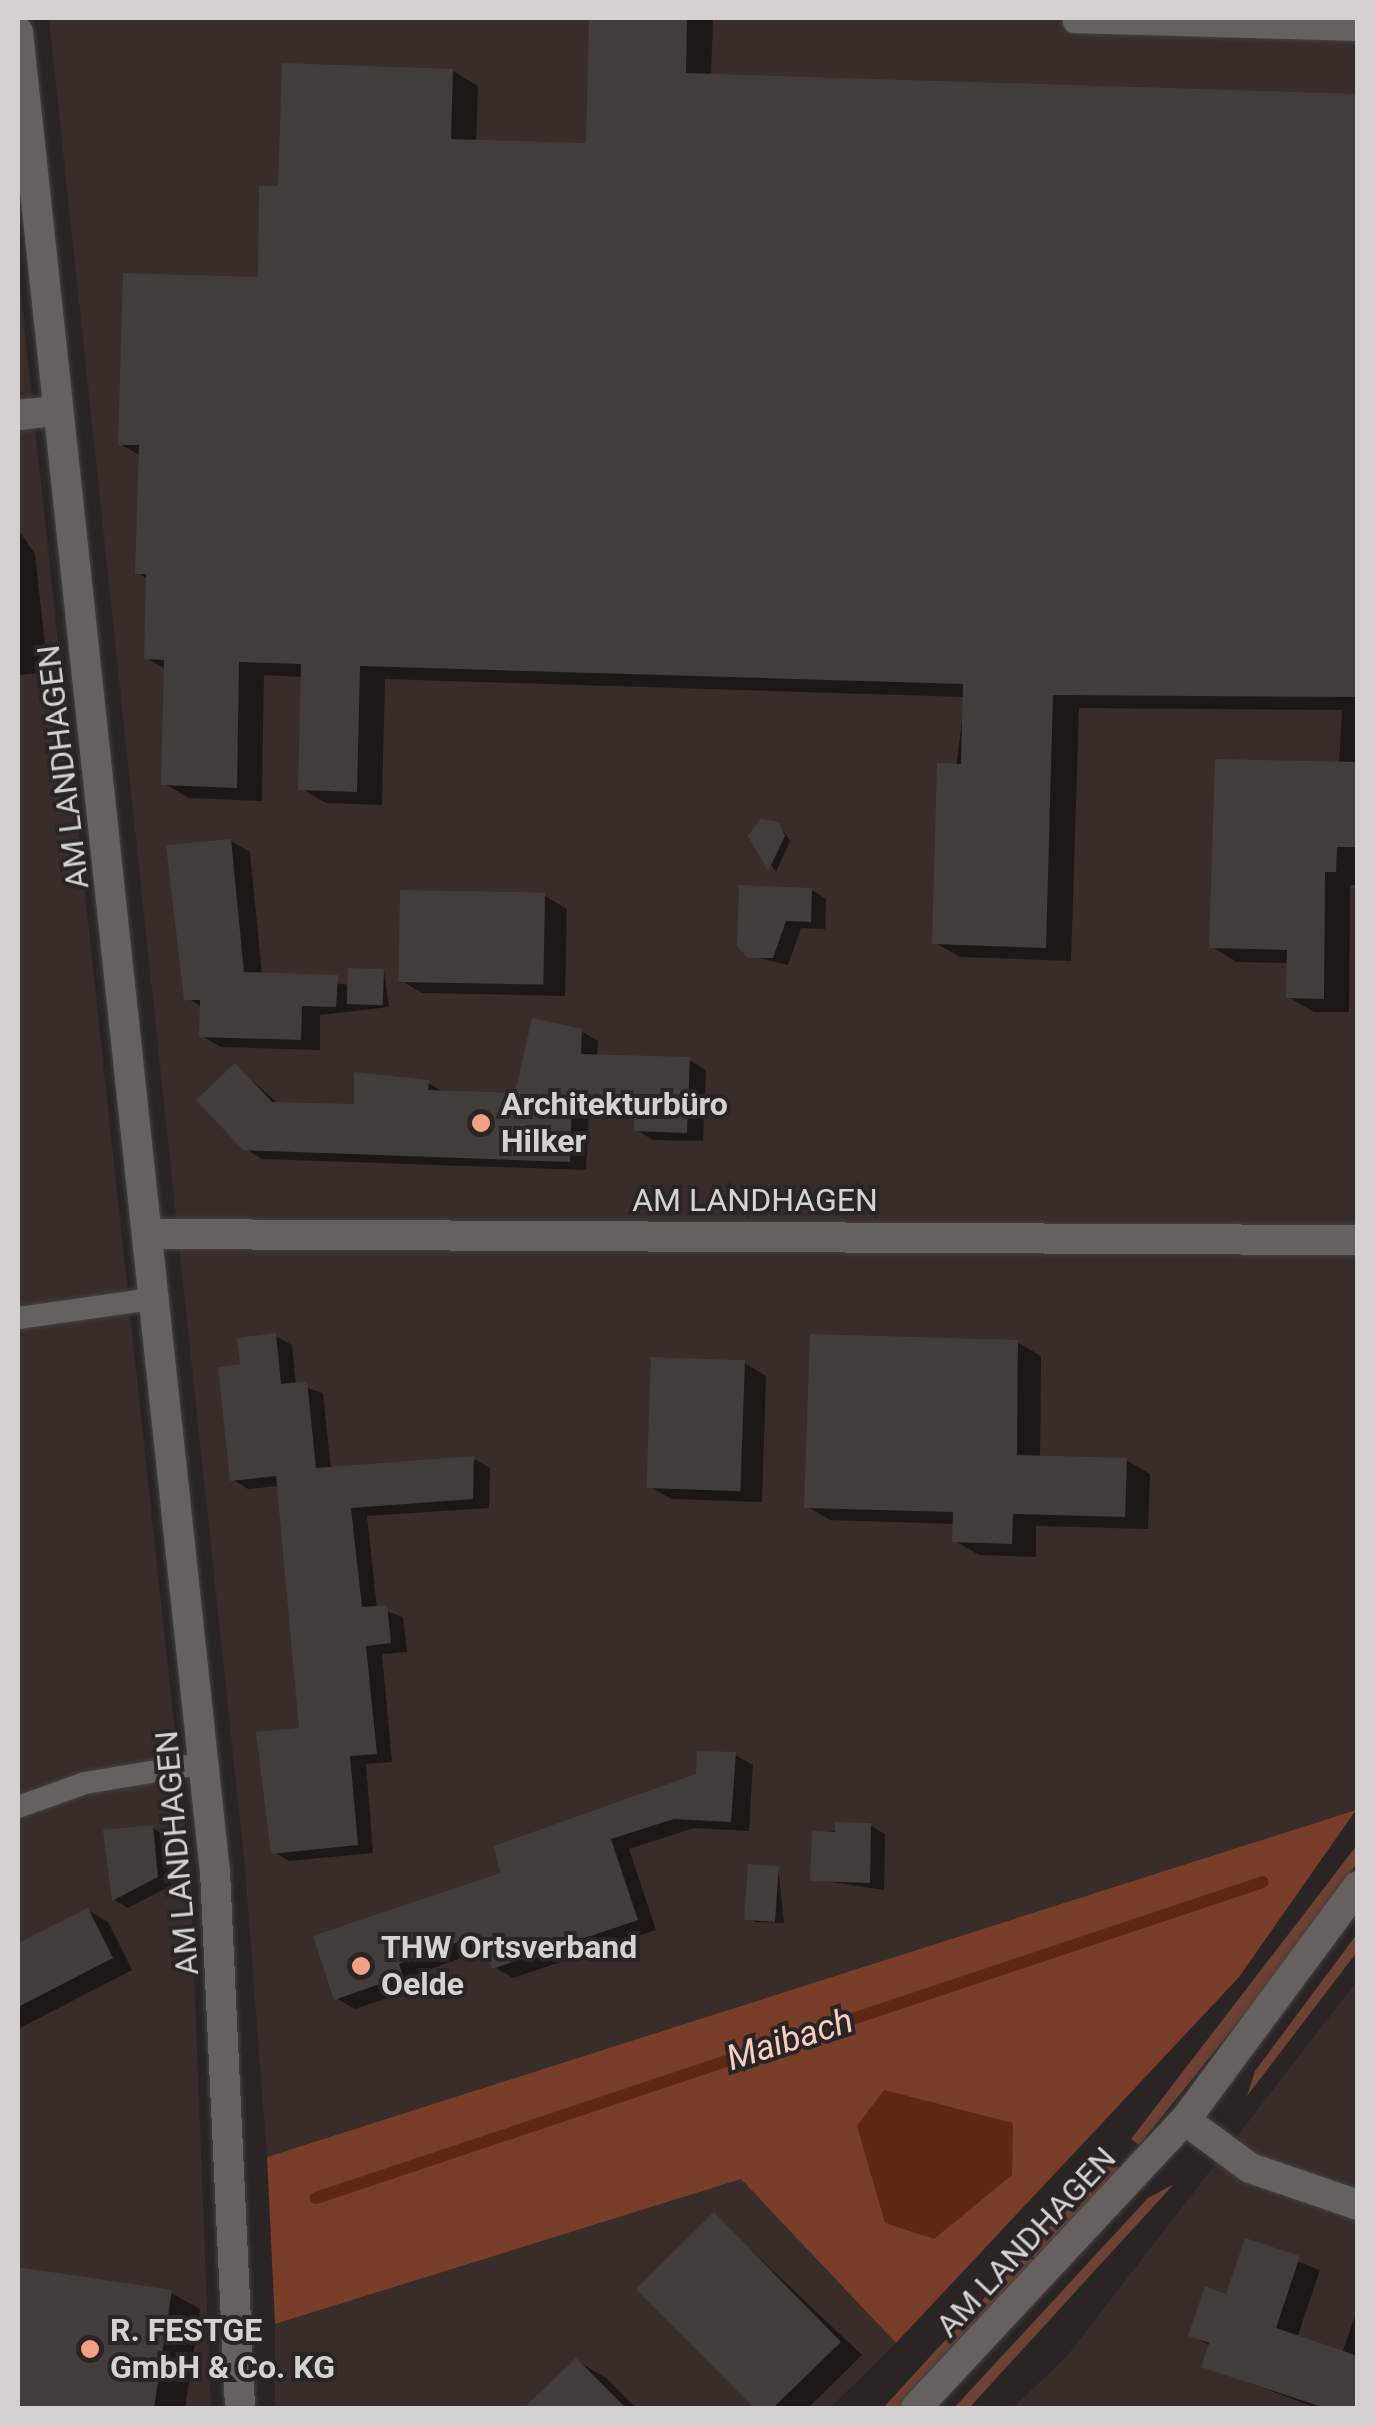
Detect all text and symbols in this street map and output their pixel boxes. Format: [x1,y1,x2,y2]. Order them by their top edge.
street label: AM LANDHAGEN [29,643,97,891]
place label: Architekturbüro Hilker [501,1086,728,1161]
marker: Architekturbüro Hilker [470,1112,492,1134]
street label: AM LANDHAGEN [632,1181,878,1219]
street label: AM LANDHAGEN [147,1729,207,1977]
place label: THW Ortsverband Oelde [381,1929,637,2004]
marker: THW Ortsverband Oelde [350,1955,372,1977]
water label: Maibach [722,2000,858,2080]
street label: AM LANDHAGEN [928,2139,1124,2345]
place label: R. FESTGE GmbH & Co. KG [110,2312,335,2387]
marker: R. FESTGE GmbH & Co. KG [79,2338,101,2360]

